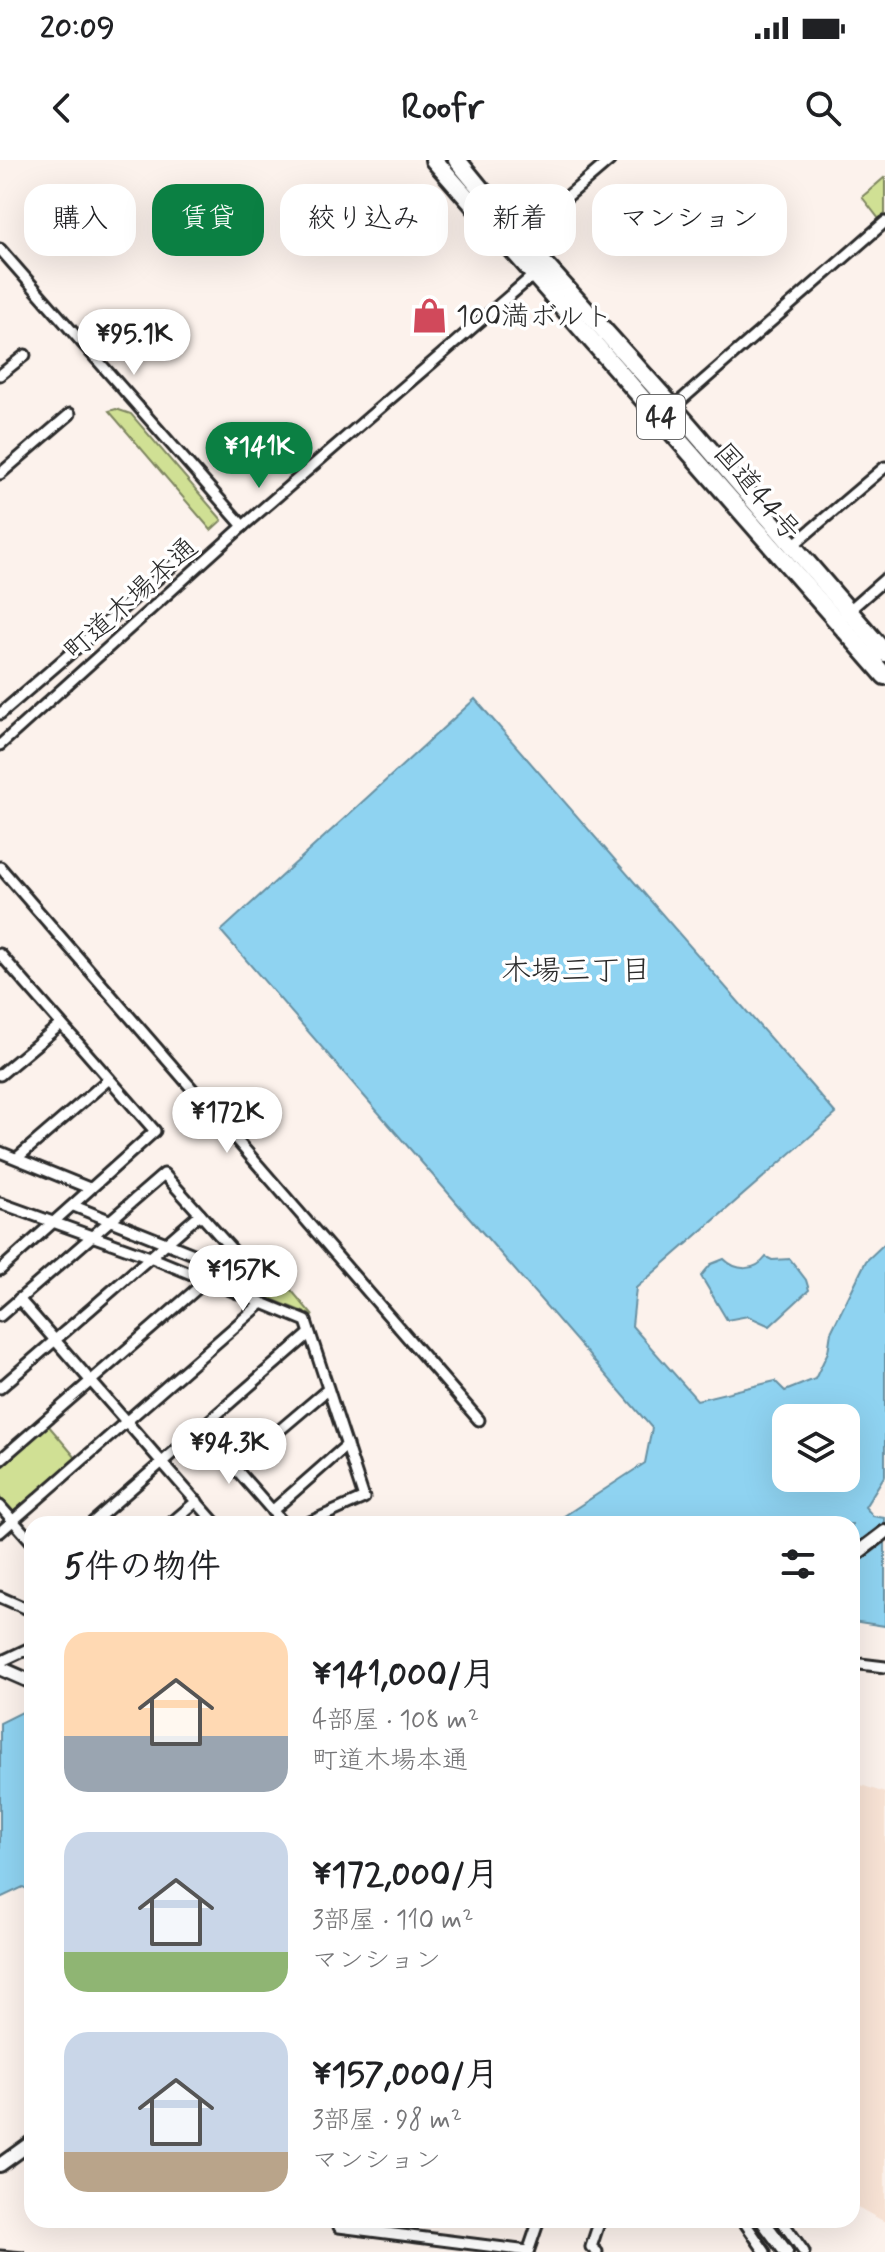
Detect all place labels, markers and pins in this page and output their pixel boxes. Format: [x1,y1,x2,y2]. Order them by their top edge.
shop icon: 100満ボルト [411,296,449,334]
place label: 100満ボルト [456,299,613,336]
pin: ¥95.1K [69,309,199,377]
pin: ¥141K [203,422,315,490]
pin: ¥172K [171,1087,283,1155]
pin: ¥157K [187,1245,299,1313]
pin: ¥94.3K [164,1418,294,1486]

